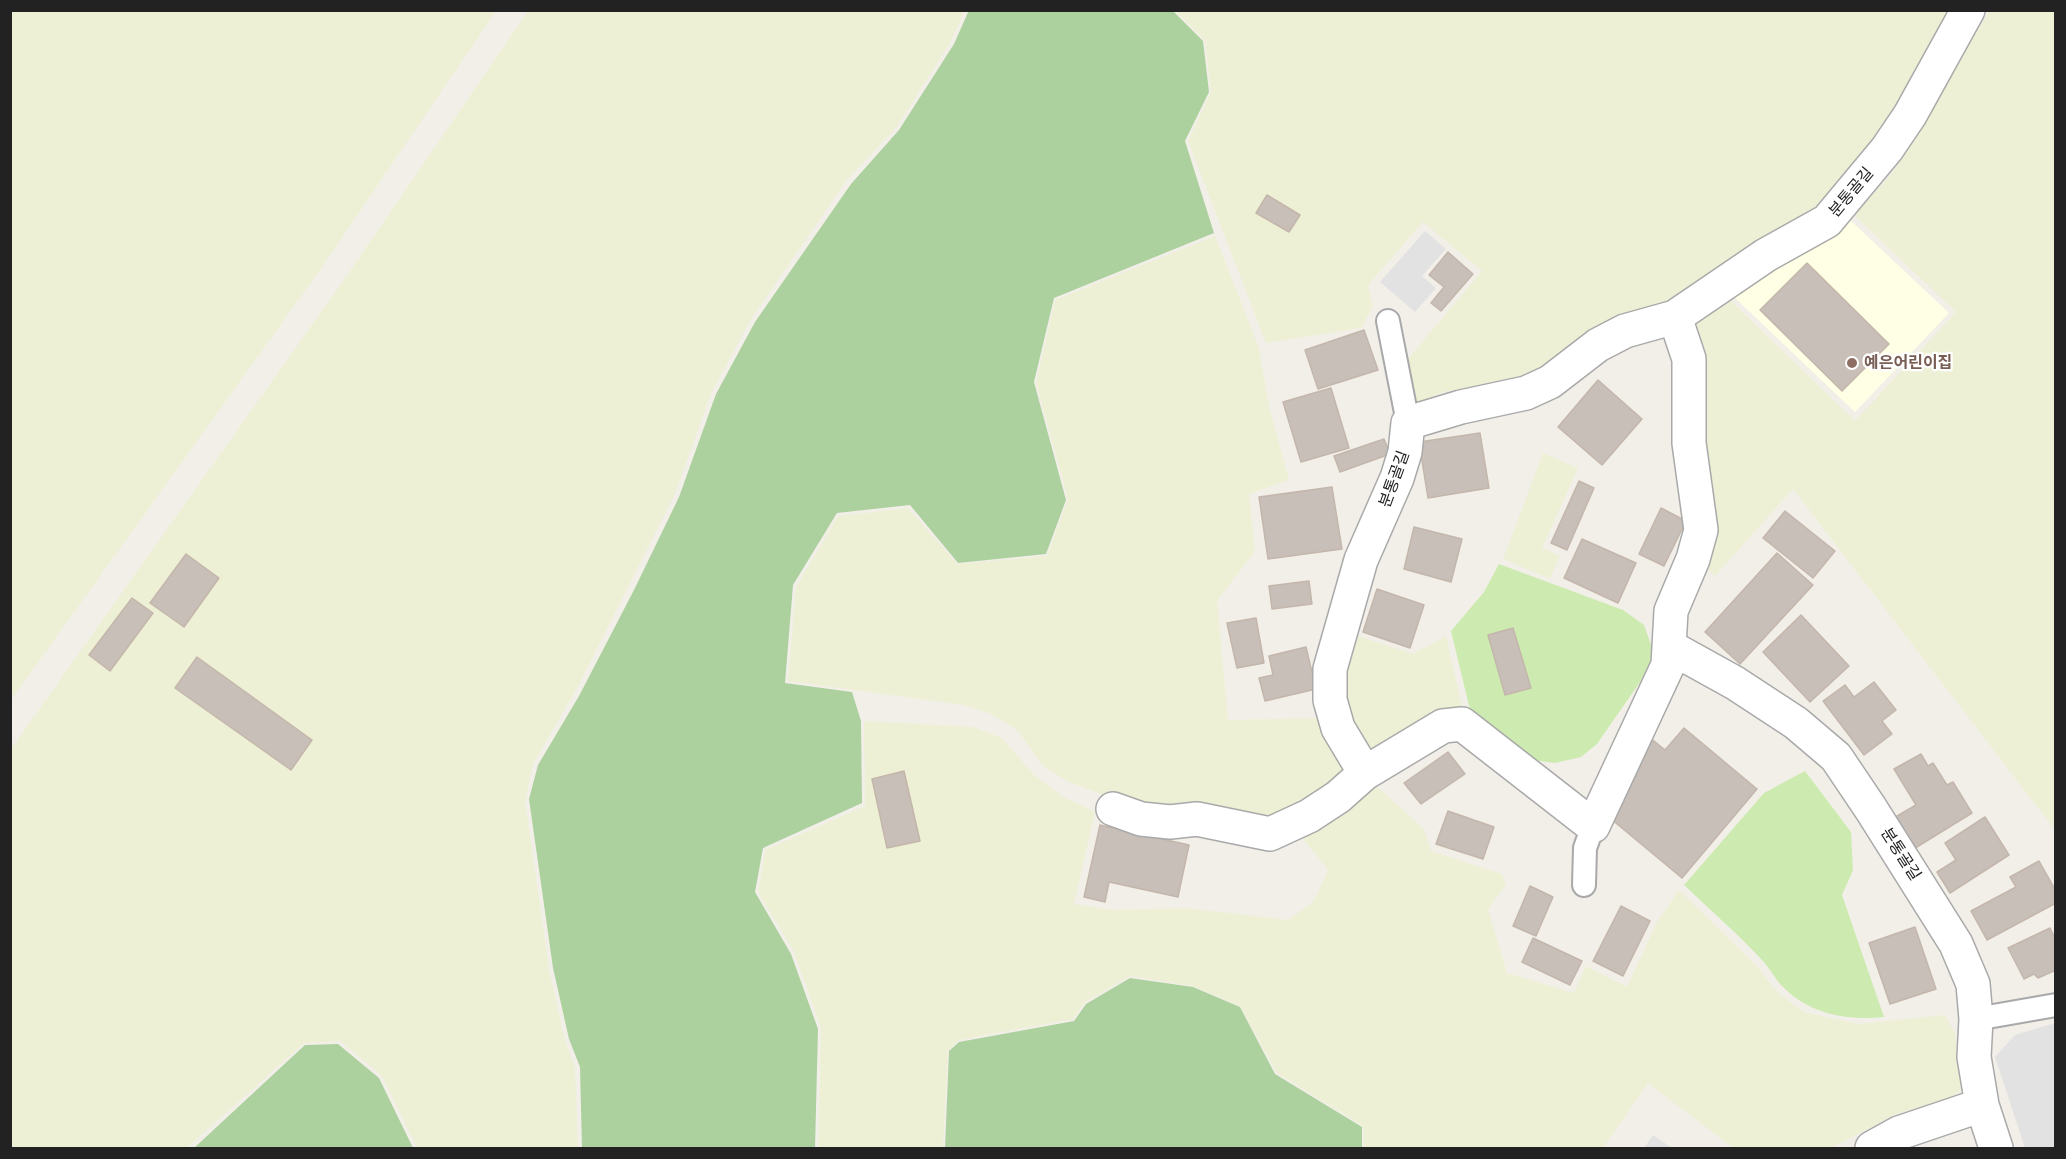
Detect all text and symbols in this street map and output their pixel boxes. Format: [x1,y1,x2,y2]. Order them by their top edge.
street label: 분통골길 [1825,163,1877,221]
place label: 예은어린이집 [1864,353,1952,373]
marker: 예은어린이집 [1845,356,1859,370]
street label: 분통골길 [1375,448,1413,510]
street label: 분통골길 [1877,824,1925,884]

